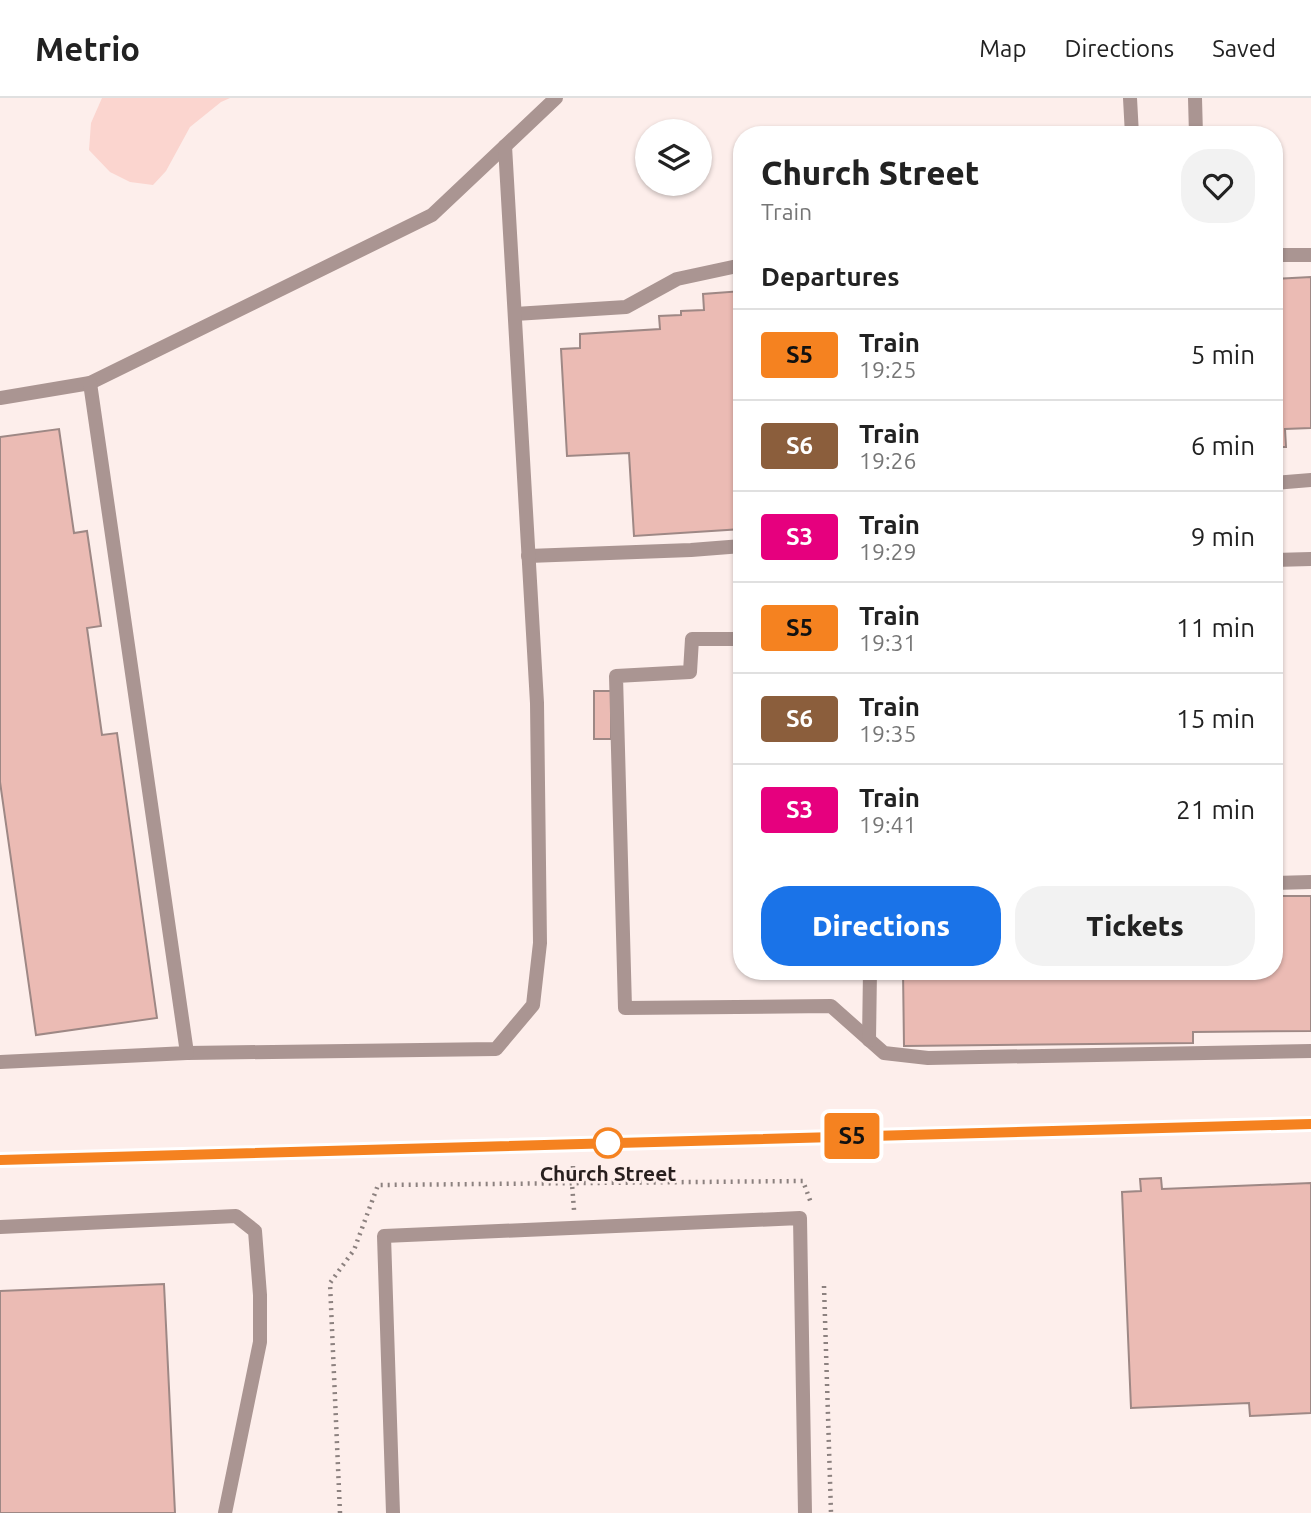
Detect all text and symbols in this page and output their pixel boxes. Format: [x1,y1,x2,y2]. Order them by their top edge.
text: Metrio [35,30,140,67]
text: Map [979,35,1026,62]
text: Directions [1064,35,1174,62]
text: Saved [1212,35,1276,62]
map controls [635,119,712,196]
button: layers [635,119,712,196]
button: heart [1181,149,1255,223]
text: Church Street [761,154,979,191]
text: Train [761,199,812,224]
text: Departures [761,262,899,291]
text: Train [859,328,920,357]
text: 5 min [1191,340,1255,369]
text: S5 [786,341,813,368]
text: 19:25 [859,357,917,382]
text: Train [859,419,920,448]
text: 6 min [1191,431,1255,460]
text: S6 [786,432,813,459]
text: 19:26 [859,448,917,473]
text: Train [859,510,920,539]
text: 9 min [1191,522,1255,551]
text: S3 [786,523,813,550]
text: 19:29 [859,539,917,564]
text: Train [859,601,920,630]
text: 11 min [1176,613,1255,642]
text: S5 [786,614,813,641]
text: 19:31 [859,630,917,655]
text: Train [859,692,920,721]
text: 15 min [1176,704,1255,733]
text: S6 [786,705,813,732]
text: 19:35 [859,721,917,746]
text: Train [859,783,920,812]
text: 21 min [1176,795,1255,824]
text: S3 [786,796,813,823]
text: 19:41 [859,812,917,837]
button: Directions [761,886,1001,966]
button: Tickets [1015,886,1255,966]
line badge: S5 [820,1113,884,1159]
text: S5 [838,1122,866,1149]
marker: Church Street [593,1128,623,1158]
place label: Church Street [540,1161,676,1185]

